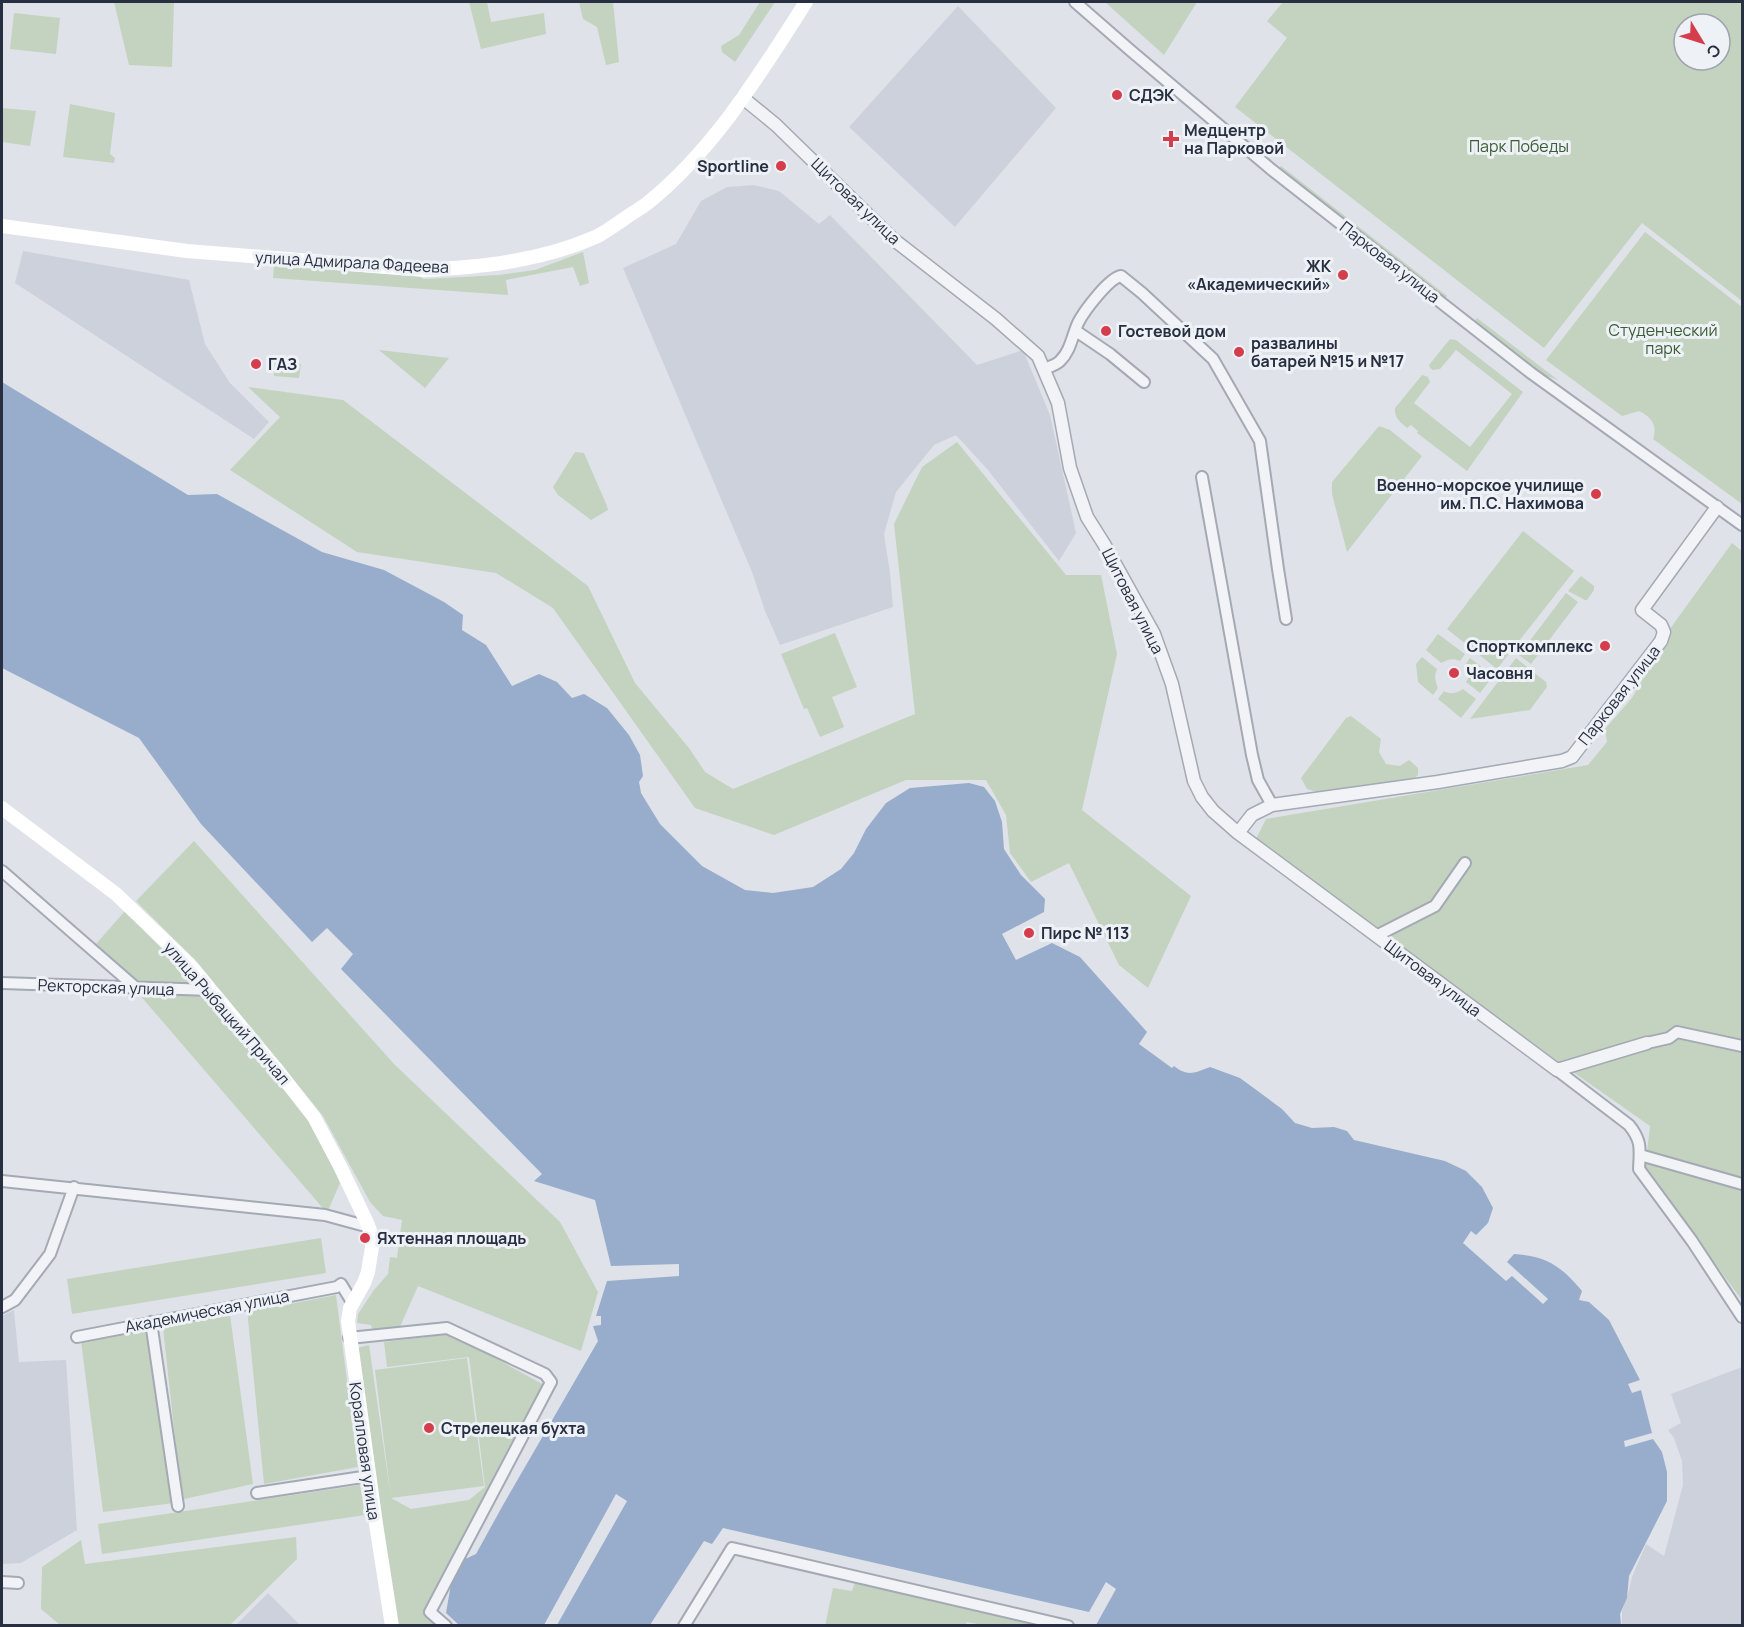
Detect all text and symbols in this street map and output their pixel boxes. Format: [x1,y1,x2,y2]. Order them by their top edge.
north arrow [1672,12,1732,72]
text: С [1701,40,1726,63]
place label: СДЭК [1129,84,1175,106]
marker: СДЭК [1110,88,1124,102]
place label: Медцентр на Парковой [1184,119,1284,159]
marker: Медцентр на Парковой [1162,130,1180,148]
park label: Парк Победы [1469,135,1569,157]
street label: Щитовая улица [807,153,905,249]
place label: Sportline [697,155,769,177]
marker: Sportline [774,159,788,173]
street label: Парковая улица [1335,216,1445,308]
street label: улица Адмирала Фадеева [255,246,449,278]
place label: ЖК «Академический» [1187,255,1332,295]
marker: ЖК «Академический» [1336,268,1350,282]
park label: Студенческий парк [1608,319,1718,359]
place label: Гостевой дом [1118,320,1226,342]
marker: Гостевой дом [1099,324,1113,338]
place label: развалины батарей №15 и №17 [1251,332,1404,372]
marker: развалины батарей №15 и №17 [1232,345,1246,359]
place label: ГАЗ [268,353,297,375]
marker: ГАЗ [249,357,263,371]
place label: Военно-морское училище им. П.С. Нахимова [1377,474,1584,514]
marker: Военно-морское училище им. П.С. Нахимова [1589,487,1603,501]
street label: Щитовая улица [1097,544,1169,658]
place label: Спорткомплекс [1467,635,1593,657]
marker: Спорткомплекс [1598,639,1612,653]
street label: Парковая улица [1573,640,1665,750]
place label: Часовня [1466,662,1533,684]
marker: Часовня [1447,666,1461,680]
place label: Пирс № 113 [1041,922,1129,944]
marker: Пирс № 113 [1022,926,1036,940]
street label: Щитовая улица [1380,934,1486,1022]
street label: улица Рыбацкий Причал [159,937,295,1089]
street label: Ректорская улица [37,974,175,1000]
place label: Яхтенная площадь [377,1227,526,1249]
marker: Яхтенная площадь [358,1231,372,1245]
street label: Академическая улица [123,1284,291,1338]
street label: Коралловая улица [344,1381,386,1521]
place label: Стрелецкая бухта [441,1417,586,1439]
marker: Стрелецкая бухта [422,1421,436,1435]

